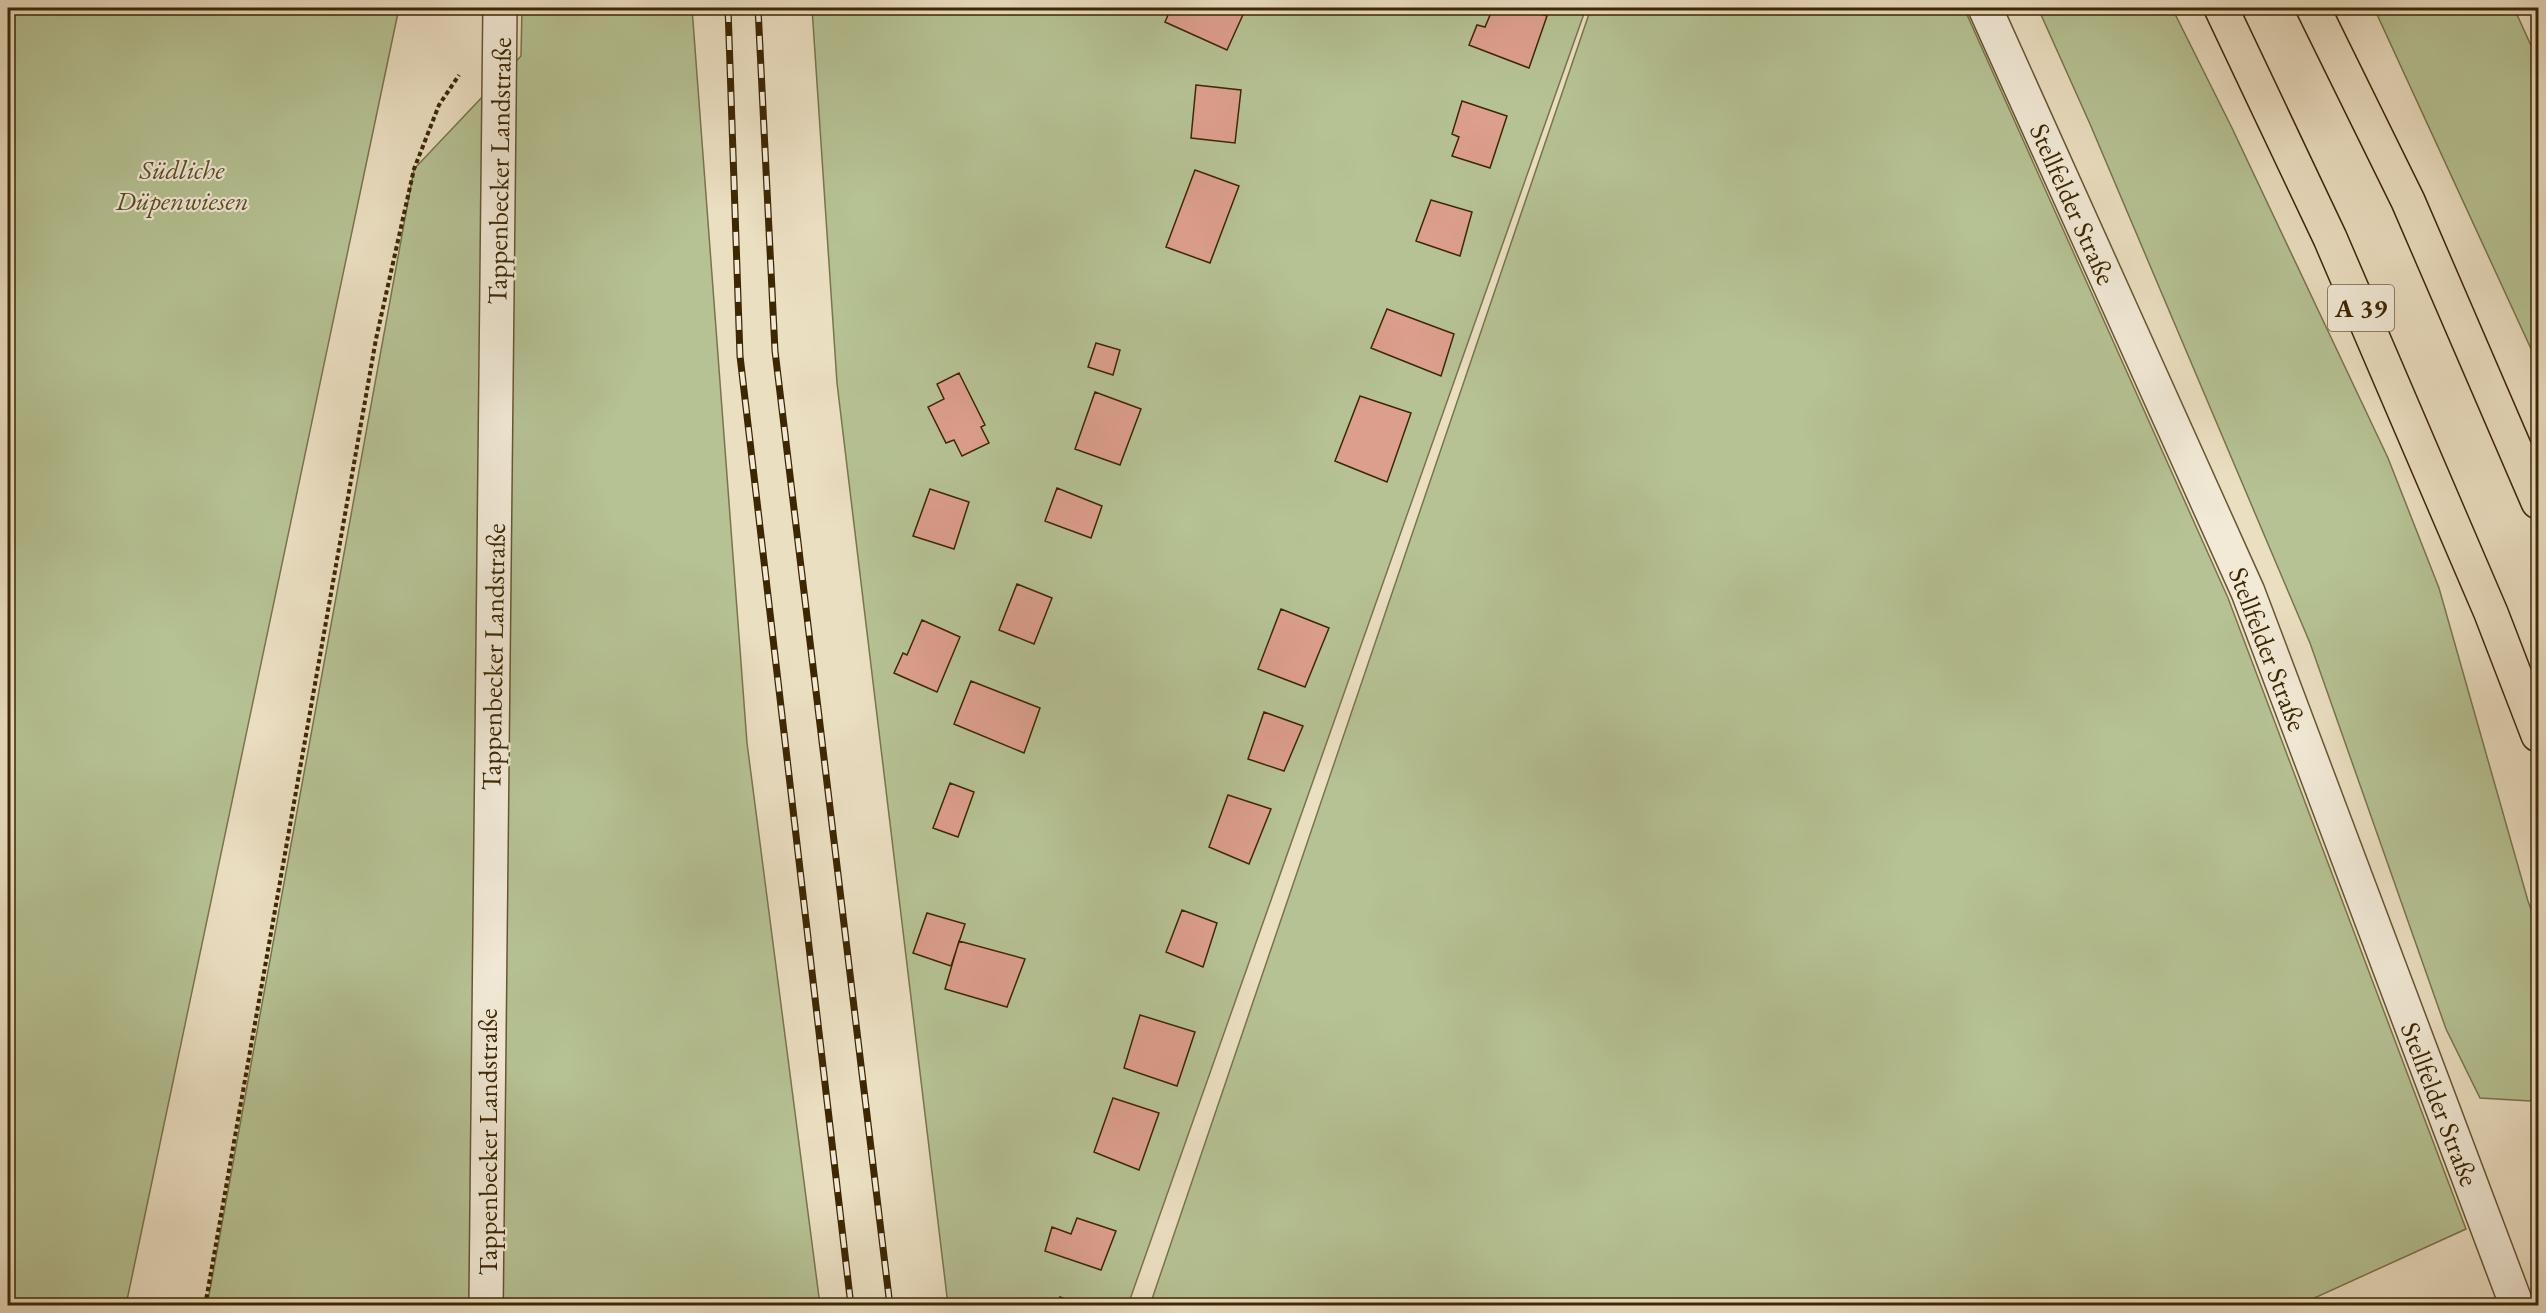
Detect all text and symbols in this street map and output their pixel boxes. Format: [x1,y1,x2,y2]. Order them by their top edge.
street label: Tappenbecker Landstraße [479,37,519,305]
street label: Stellfelder Straße [2022,118,2124,290]
park label: Südliche Düpenwiesen [114,152,249,218]
road number: A 39 [2328,285,2394,331]
street label: Tappenbecker Landstraße [473,523,513,791]
street label: Stellfelder Straße [2221,562,2315,736]
street label: Tappenbecker Landstraße [470,1008,505,1276]
street label: Stellfelder Straße [2393,1017,2487,1191]

